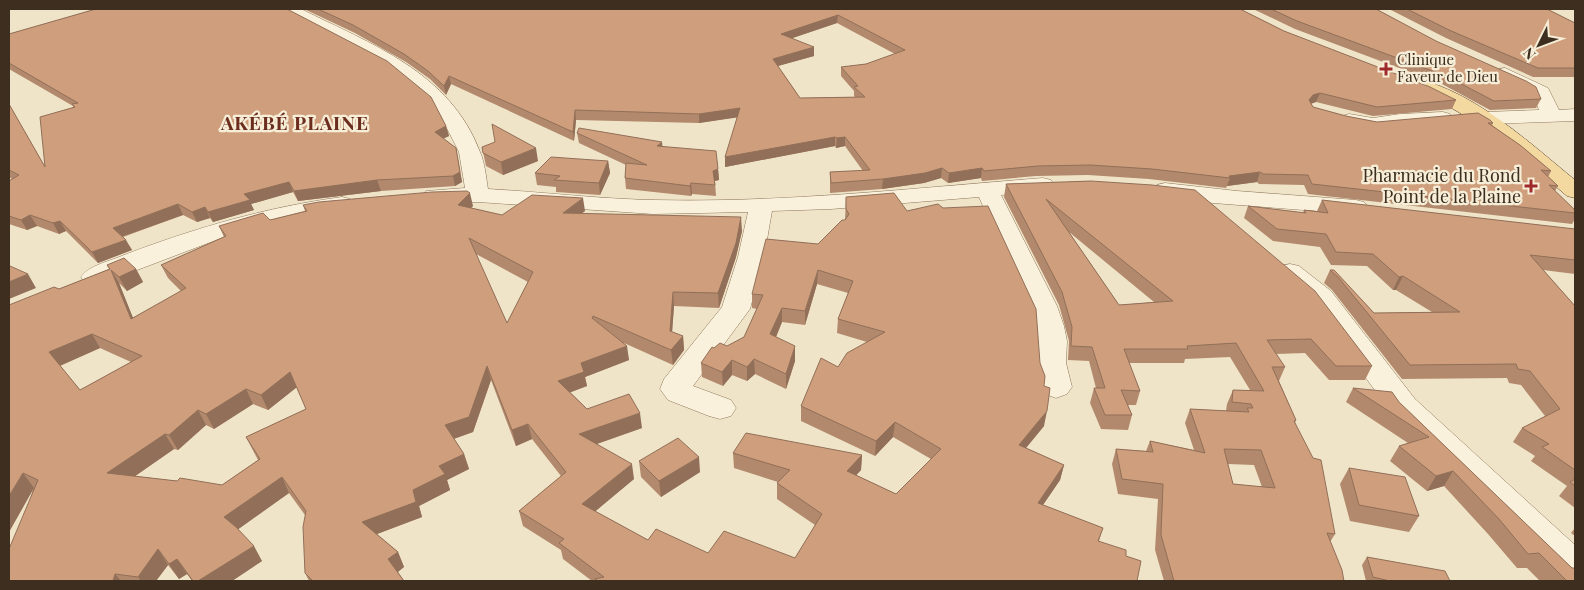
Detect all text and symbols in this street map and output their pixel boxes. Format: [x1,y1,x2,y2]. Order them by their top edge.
north arrow [1514,20,1564,70]
text: N [1519,44,1539,64]
place label: Clinique Faveur de Dieu [1397,49,1498,86]
marker: Clinique Faveur de Dieu [1379,62,1393,76]
district label: AKÉBÉ PLAINE [220,109,369,135]
place label: Pharmacie du Rond Point de la Plaine [1362,163,1522,208]
marker: Pharmacie du Rond Point de la Plaine [1525,180,1537,192]

